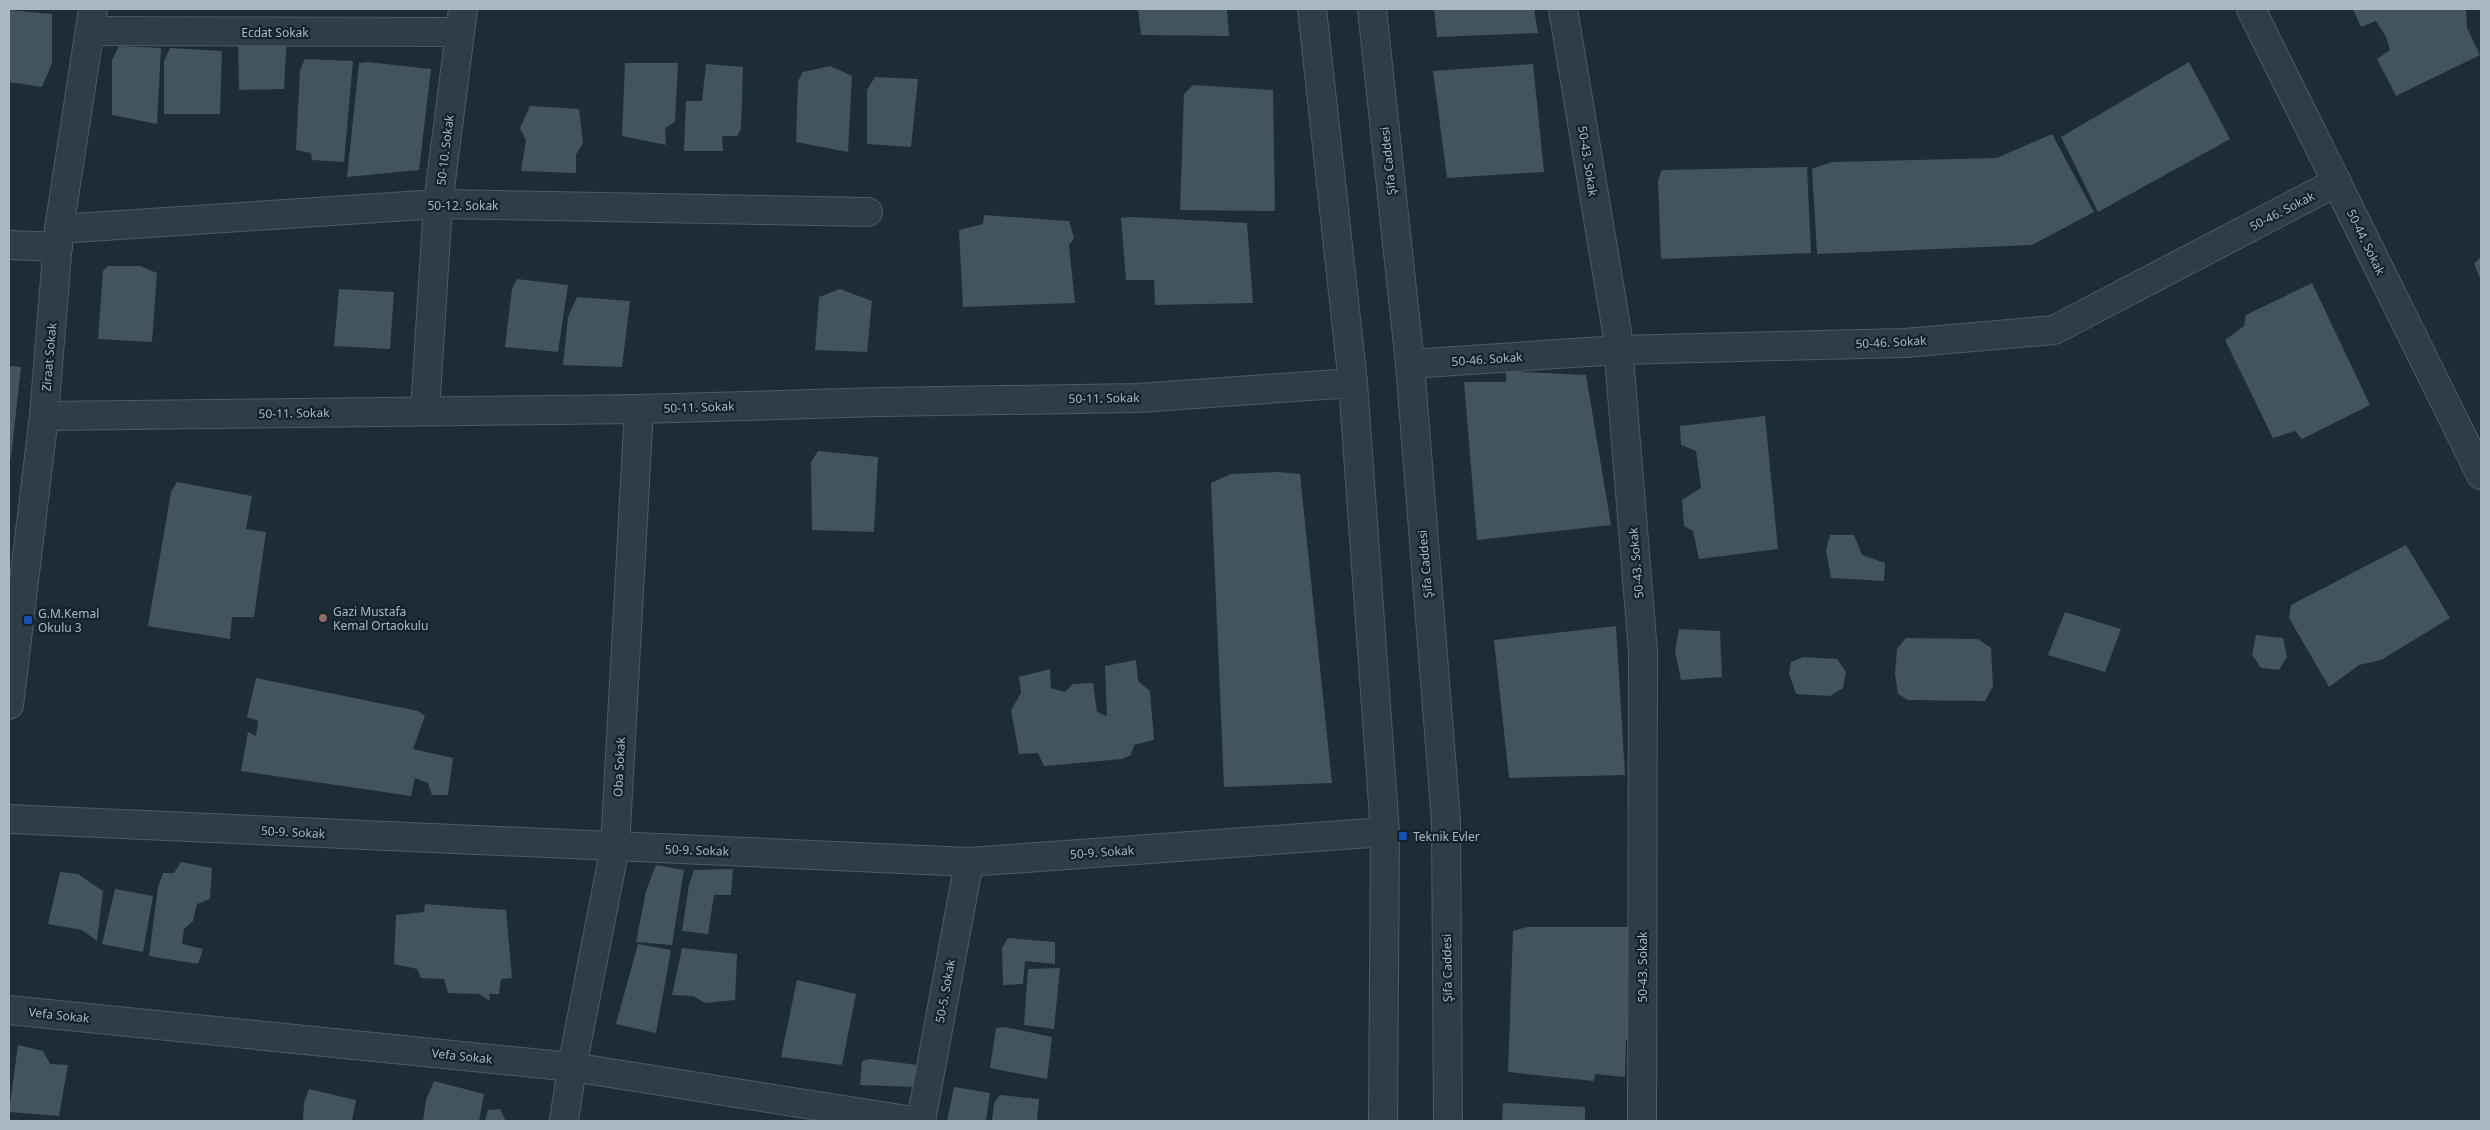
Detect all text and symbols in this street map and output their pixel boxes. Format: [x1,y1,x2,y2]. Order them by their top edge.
street label: Ecdat Sokak [241,24,309,41]
street label: 50-10. Sokak [432,113,458,186]
street label: 50-43. Sokak [1574,125,1602,198]
street label: Şifa Caddesi [1376,126,1400,196]
street label: 50-46. Sokak [2246,187,2318,235]
street label: 50-12. Sokak [427,197,499,214]
street label: 50-44. Sokak [2343,206,2389,278]
street label: Ziraat Sokak [38,321,61,392]
street label: 50-46. Sokak [1855,332,1928,352]
street label: 50-46. Sokak [1451,348,1524,370]
street label: 50-11. Sokak [1068,389,1140,407]
street label: 50-11. Sokak [663,397,735,417]
street label: 50-11. Sokak [258,404,330,422]
street label: 50-43. Sokak [1624,526,1648,599]
street label: Şifa Caddesi [1414,529,1436,599]
place label: Gazi Mustafa Kemal Ortaokulu [333,603,428,634]
place label: G.M.Kemal Okulu 3 [38,605,99,636]
marker: Gazi Mustafa Kemal Ortaokulu [317,612,329,624]
marker: G.M.Kemal Okulu 3 [22,614,34,626]
street label: Oba Sokak [609,736,629,797]
street label: 50-9. Sokak [260,822,326,842]
place label: Teknik Evler [1413,828,1480,845]
marker: Teknik Evler [1397,830,1409,842]
street label: 50-9. Sokak [665,840,730,860]
street label: 50-9. Sokak [1069,841,1135,863]
street label: 50-43. Sokak [1634,931,1651,1003]
street label: Şifa Caddesi [1438,934,1456,1002]
street label: 50-5. Sokak [931,957,959,1024]
street label: Vefa Sokak [28,1003,91,1027]
street label: Vefa Sokak [431,1044,494,1068]

